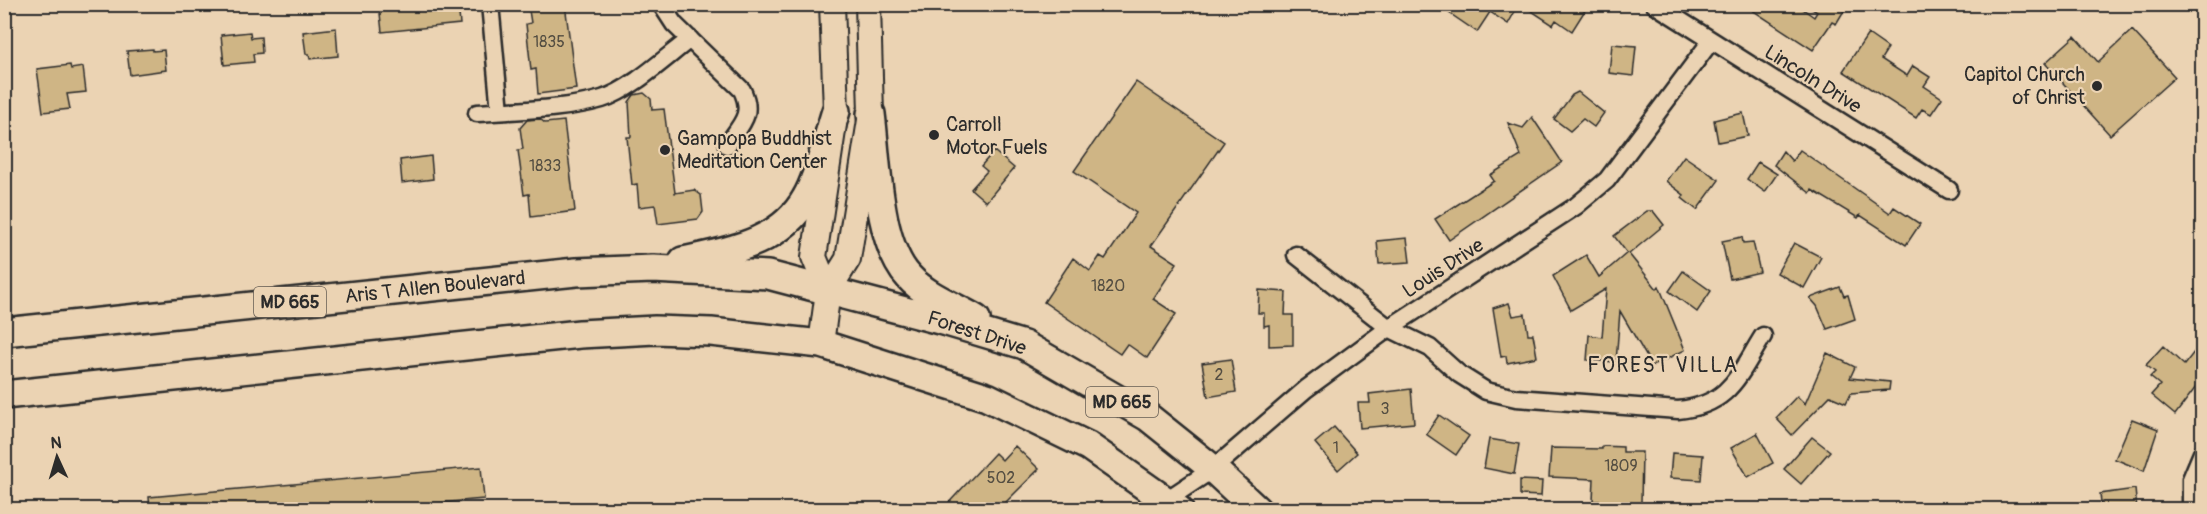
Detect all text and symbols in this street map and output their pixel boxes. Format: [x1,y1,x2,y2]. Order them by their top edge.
house number: 1835 [533,32,565,52]
street label: Lincoln Drive [1760,39,1866,119]
place label: Capitol Church of Christ [1964,62,2086,110]
marker: Capitol Church of Christ [2090,79,2104,93]
place label: Carroll Motor Fuels [946,112,1047,160]
place label: Gampopa Buddhist Meditation Center [677,126,833,174]
marker: Carroll Motor Fuels [927,128,941,142]
marker: Gampopa Buddhist Meditation Center [658,143,672,157]
house number: 1833 [529,156,561,176]
street label: Louis Drive [1398,232,1488,303]
street label: Aris T Allen Boulevard [343,265,527,309]
house number: 1820 [1091,276,1125,296]
road number: MD 665 [254,287,326,317]
street label: Forest Drive [924,305,1030,361]
district label: FOREST VILLA [1587,352,1739,379]
house number: 2 [1215,365,1224,385]
road number: MD 665 [1086,387,1158,417]
house number: 3 [1381,399,1390,419]
north arrow [27,427,87,487]
text: N [50,433,62,453]
house number: 1 [1333,438,1339,458]
house number: 1809 [1604,456,1638,476]
house number: 502 [987,468,1015,488]

